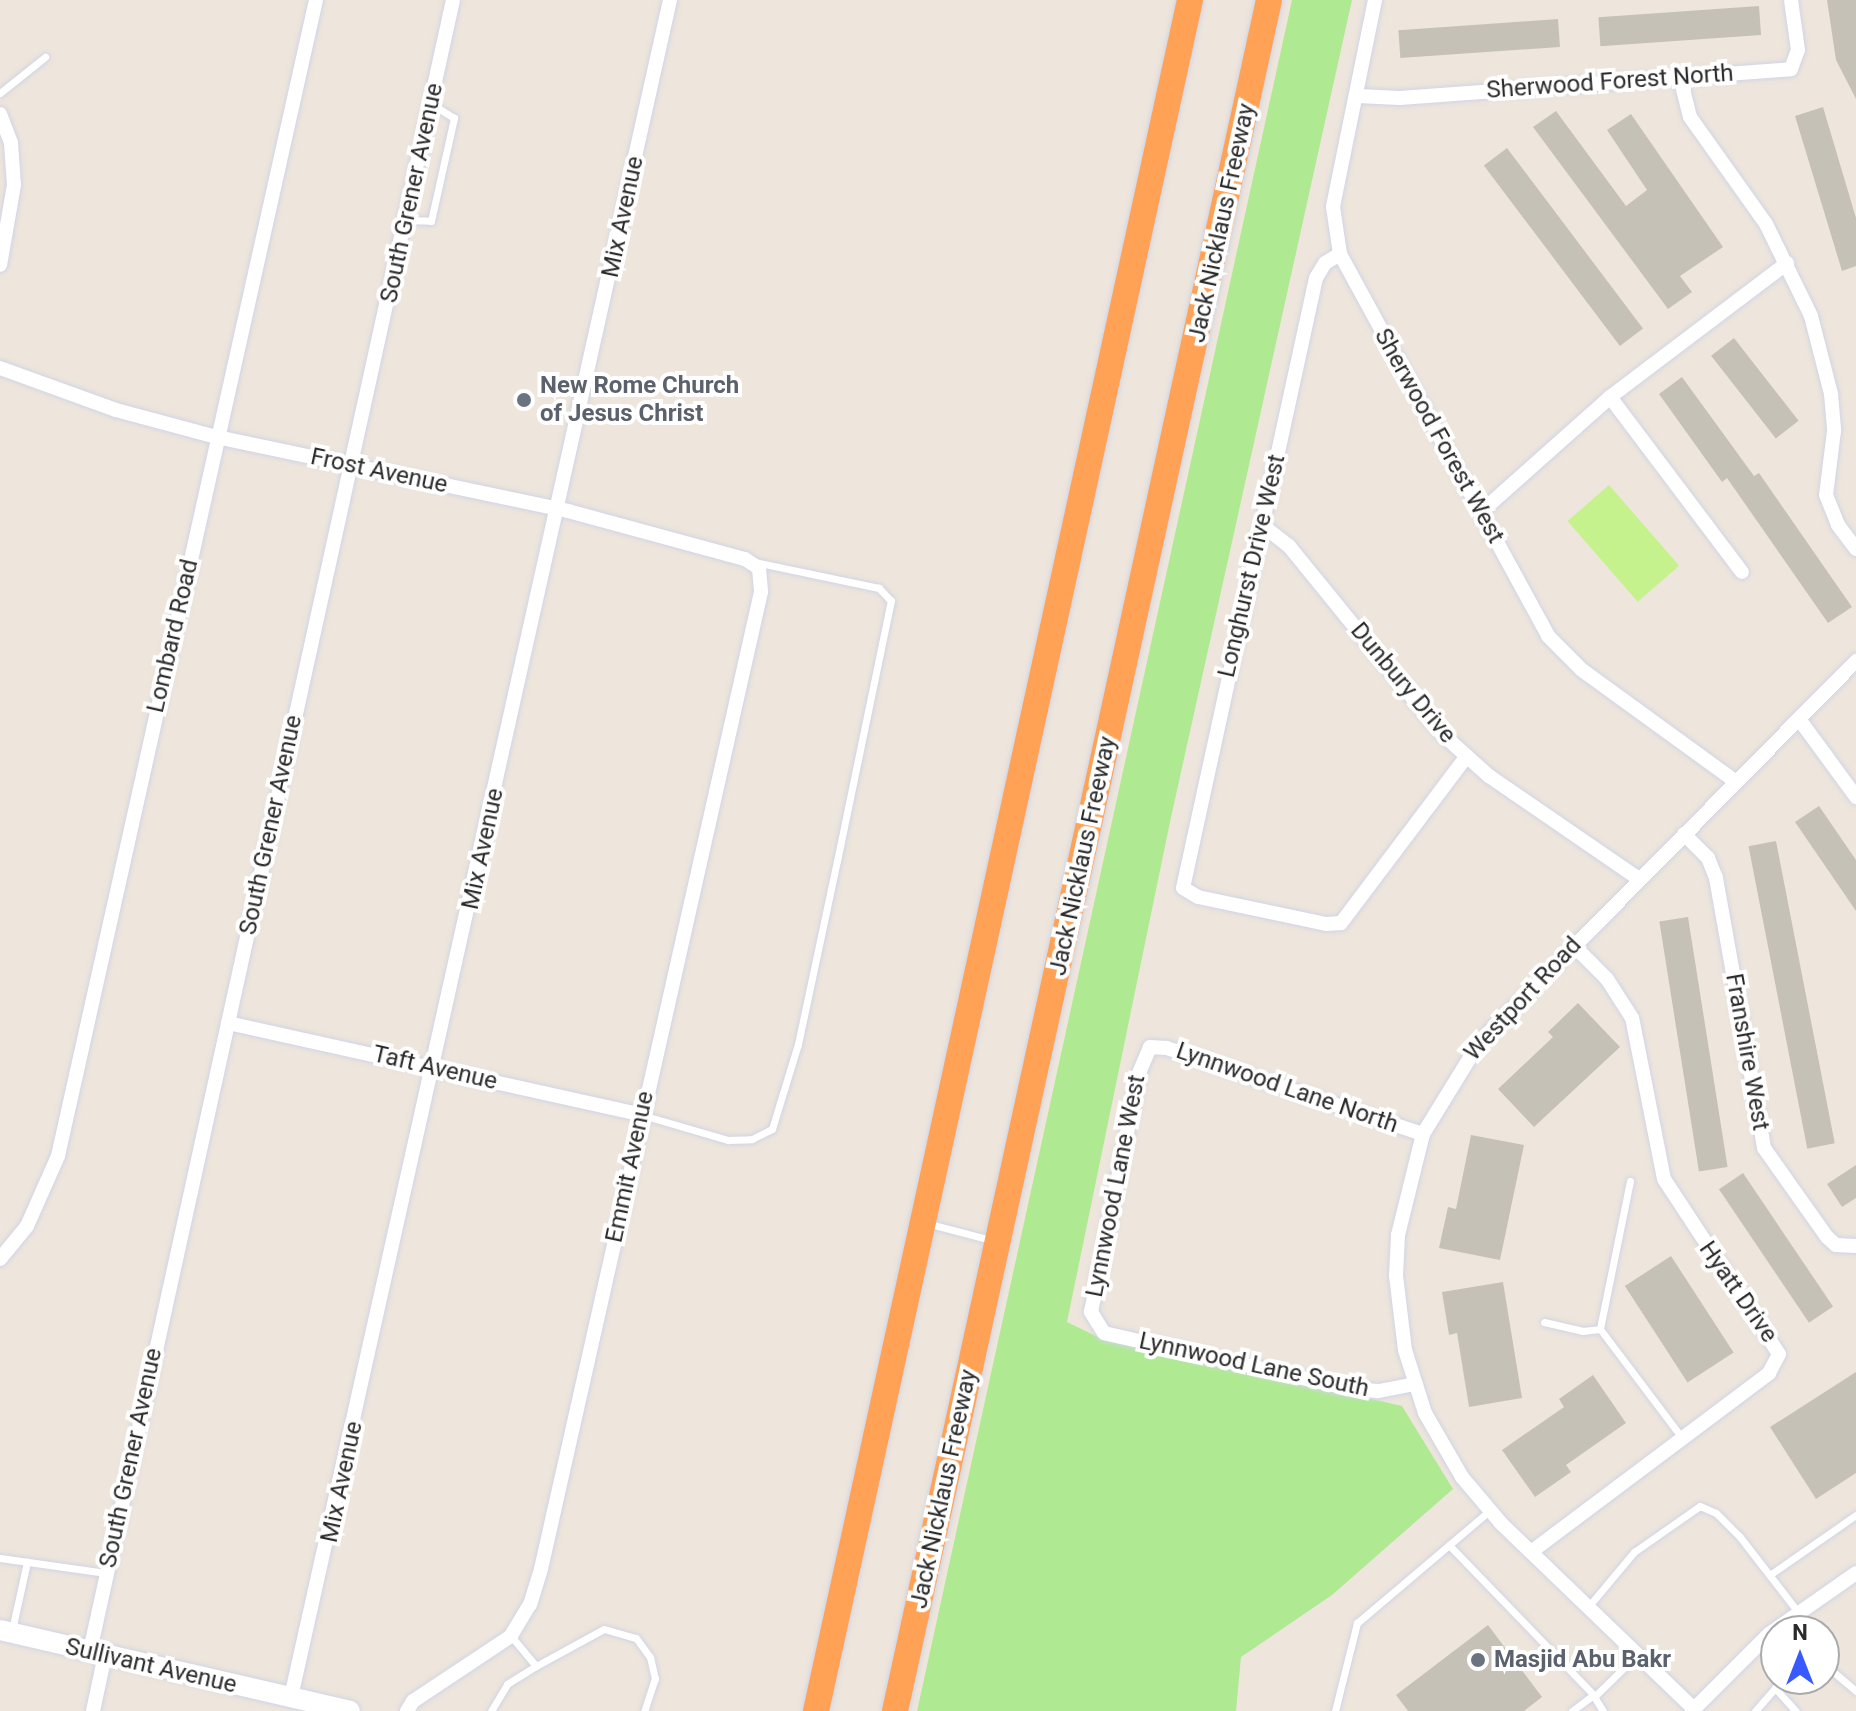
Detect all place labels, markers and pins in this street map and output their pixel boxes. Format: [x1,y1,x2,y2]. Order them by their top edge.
place label: New Rome Church of Jesus Christ [540,372,739,428]
marker: New Rome Church of Jesus Christ [515,391,533,409]
place label: Masjid Abu Bakr [1494,1646,1671,1674]
marker: Masjid Abu Bakr [1469,1651,1487,1669]

